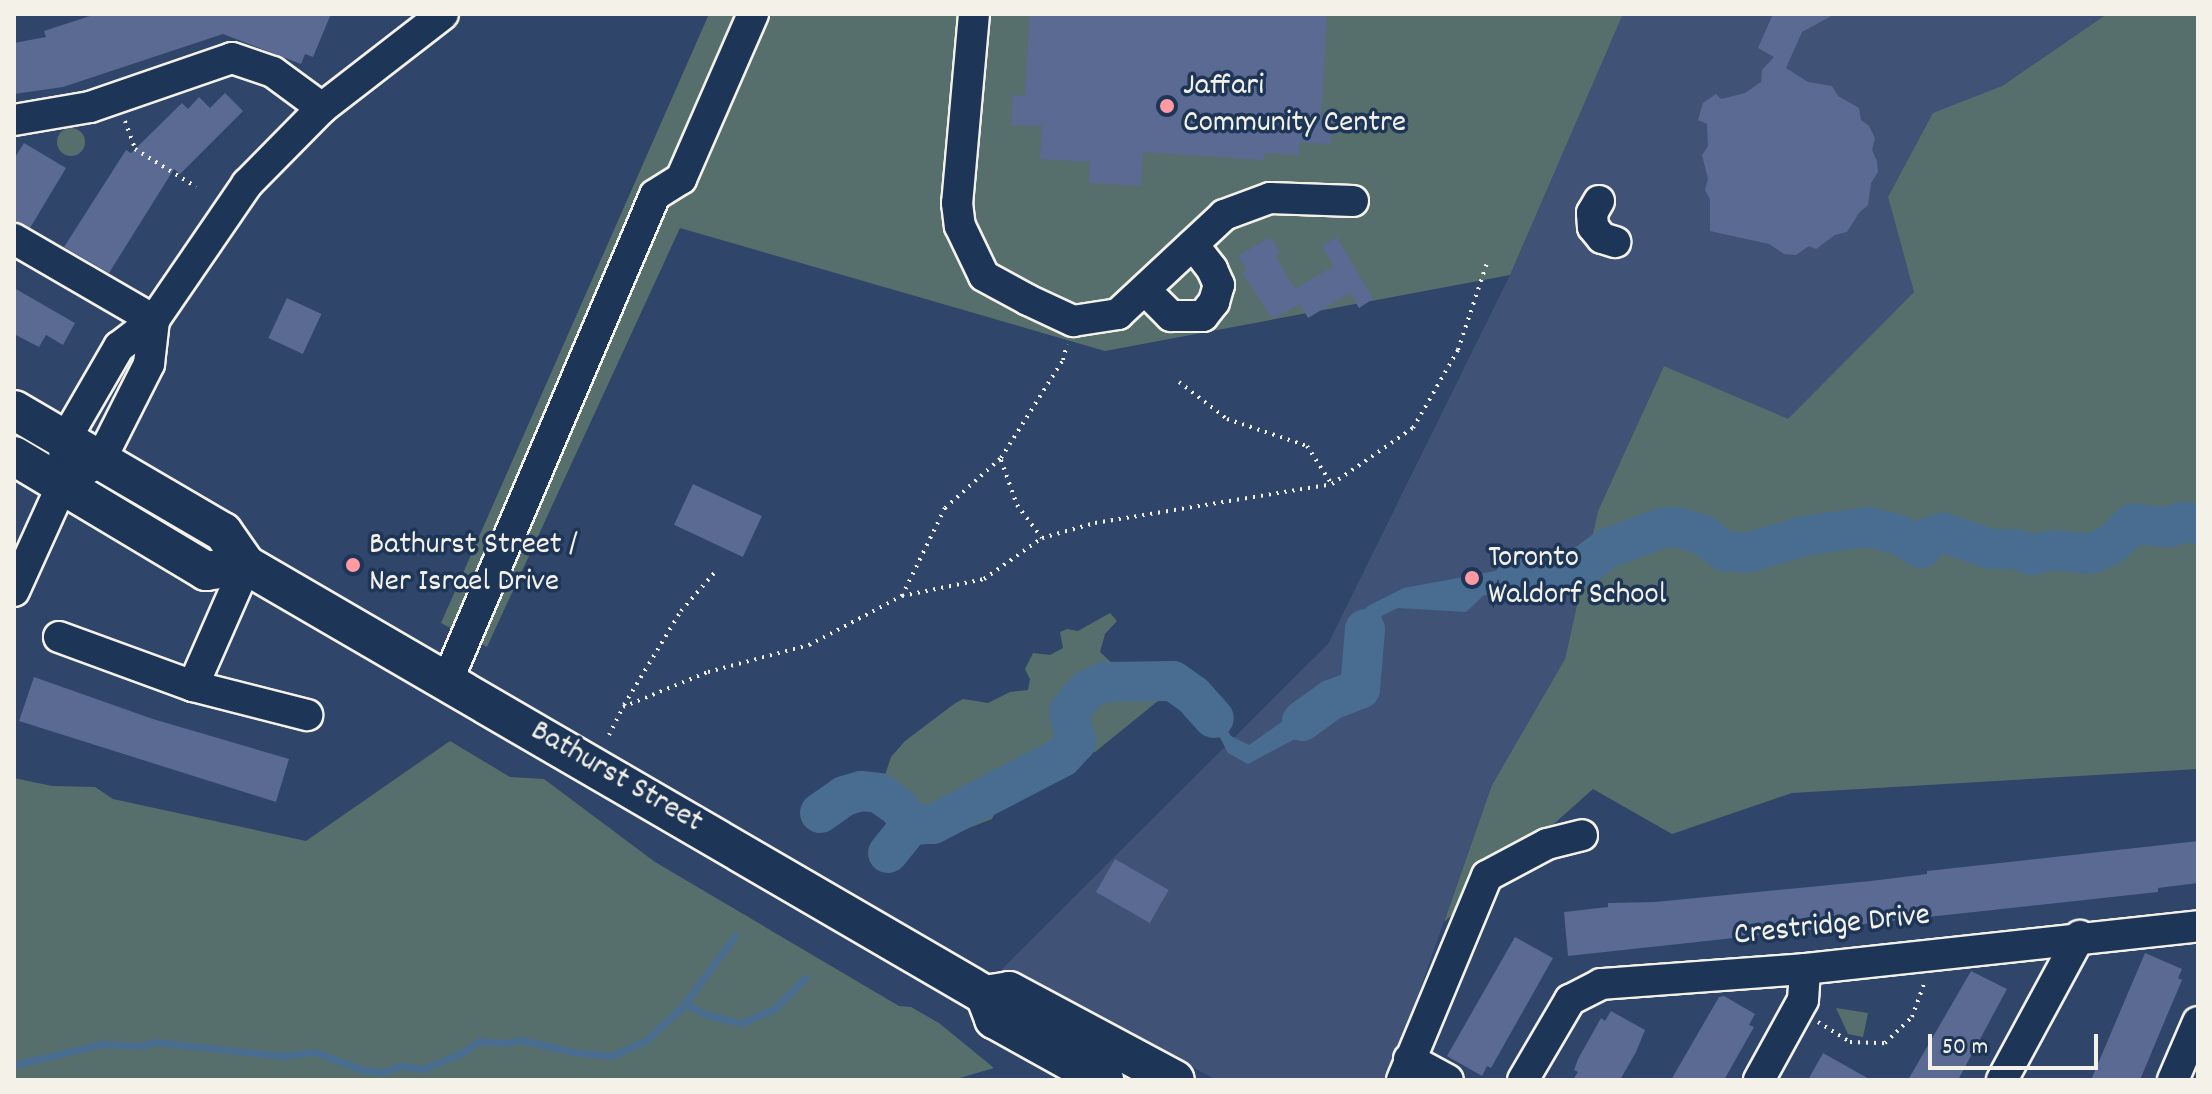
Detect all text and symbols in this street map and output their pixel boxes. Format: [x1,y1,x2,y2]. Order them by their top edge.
place label: Jaffari Community Centre [1183,69,1406,144]
marker: Jaffari Community Centre [1158,97,1176,115]
place label: Bathurst Street / Ner Israel Drive [369,528,578,603]
place label: Toronto Waldorf School [1488,541,1666,616]
marker: Bathurst Street / Ner Israel Drive [344,556,362,574]
marker: Toronto Waldorf School [1463,569,1481,587]
street label: Bathurst Street [523,713,709,843]
street label: Crestridge Drive [1732,898,1932,956]
scale bar [1932,1018,2102,1068]
text: 50 m [1942,1031,1988,1065]

